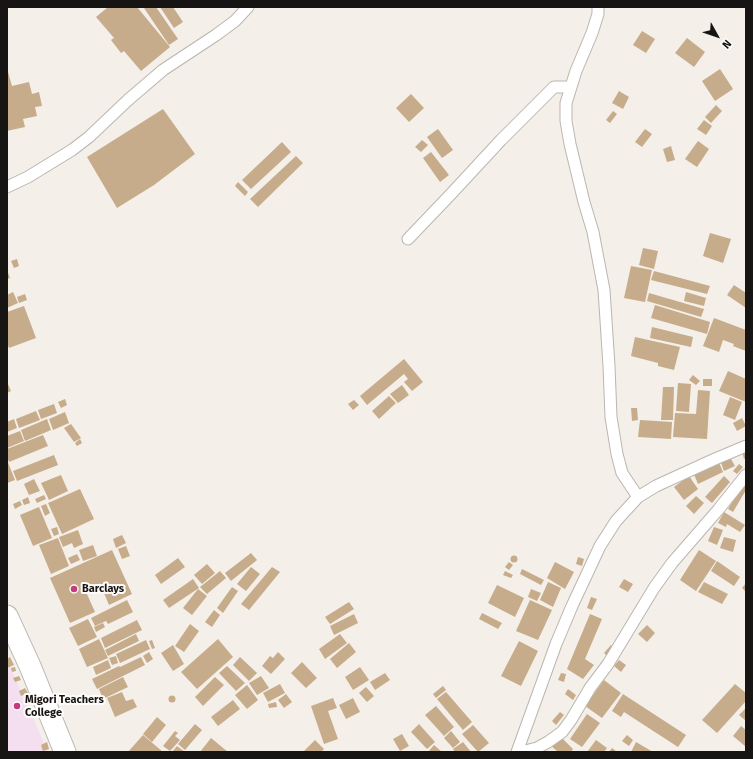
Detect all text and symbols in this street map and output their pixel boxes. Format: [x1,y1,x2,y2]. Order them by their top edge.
north arrow [697,16,737,56]
text: N [719,37,734,51]
place label: Barclays [82,582,124,596]
marker: Barclays [69,584,79,594]
place label: Migori Teachers College [25,693,104,719]
marker: Migori Teachers College [12,701,22,711]

